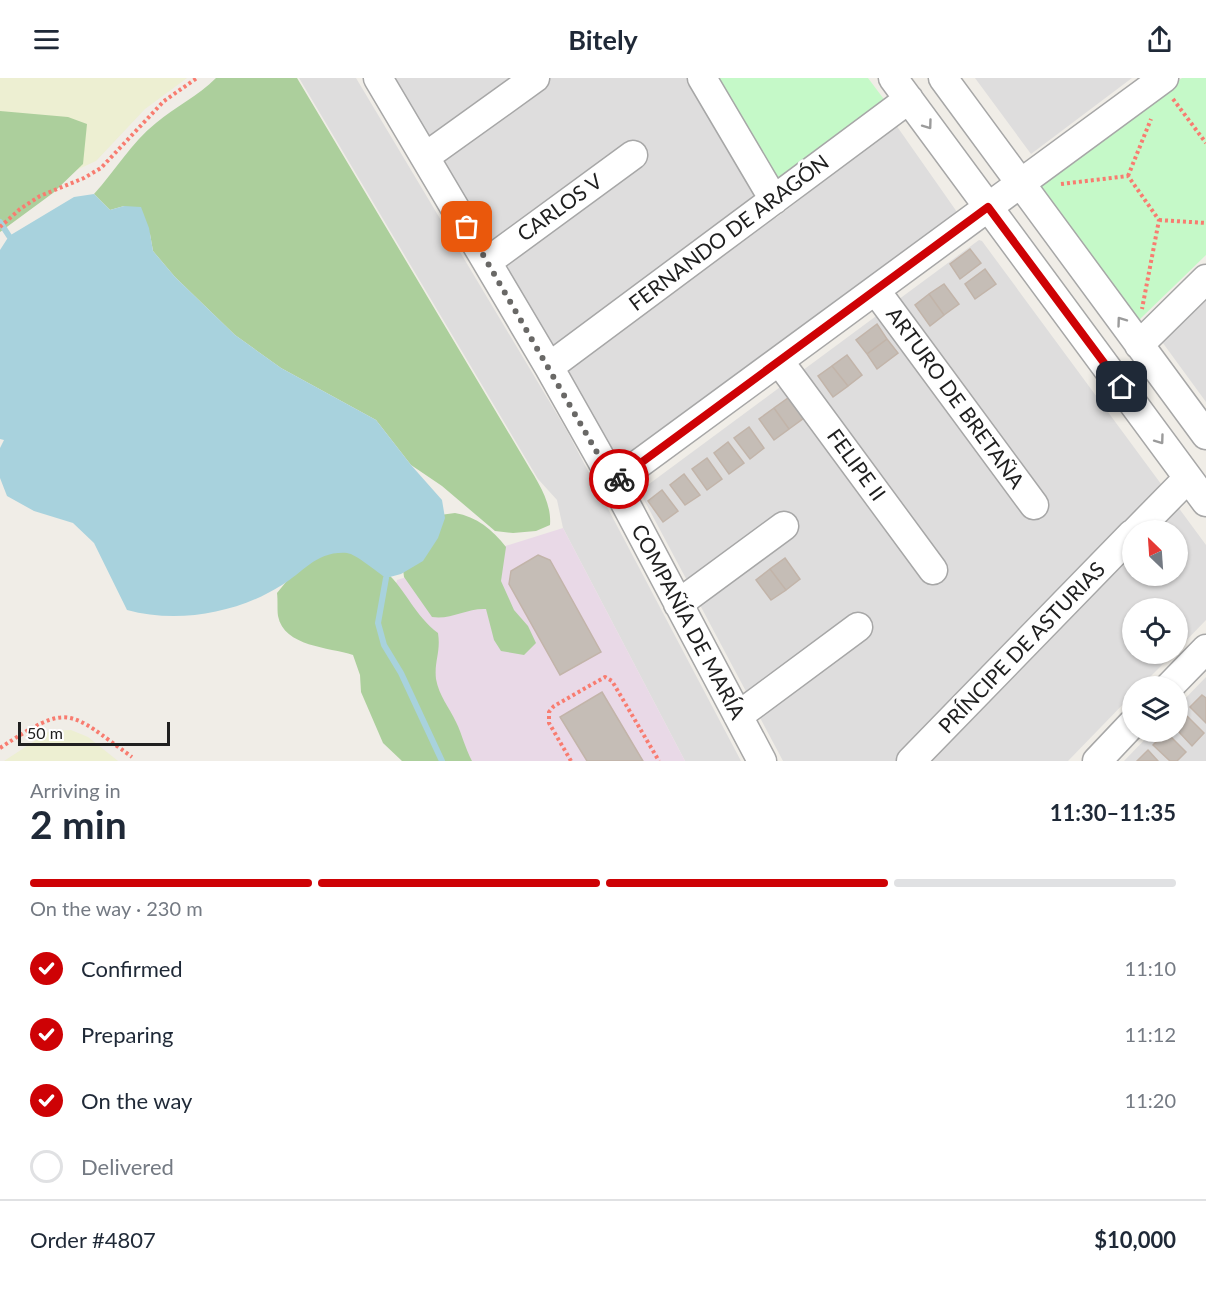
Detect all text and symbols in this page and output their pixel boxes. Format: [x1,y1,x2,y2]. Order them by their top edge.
icon: menu [30,23,63,56]
text: Bitely [568,23,638,56]
icon: share [1143,23,1176,56]
one-way arrow [921,119,932,130]
street label: FERNANDO DE ARAGÓN [623,148,833,315]
street label: CARLOS V [512,167,607,246]
pin [441,201,492,252]
icon: bag [450,210,483,243]
street label: ARTURO DE BRETAÑA [882,302,1031,493]
one-way arrow [1118,316,1129,327]
pin [1096,361,1147,412]
icon: home [1105,370,1138,403]
street label: FELIPE II [823,423,892,505]
one-way arrow [1153,433,1164,444]
courier [589,449,649,509]
icon: bike [603,463,636,496]
street label: COMPAÑÍA DE MARÍA [627,520,752,724]
north arrow [1122,520,1188,586]
map controls [1122,520,1188,742]
street label: PRÍNCIPE DE ASTURIAS [933,556,1109,738]
button: locate [1122,598,1188,664]
button: layers [1122,676,1188,742]
scale bar [18,719,170,746]
text: 50 m [27,723,63,742]
text: Arriving in [30,778,121,802]
text: 11:30–11:35 [1050,799,1176,826]
text: 2 min [30,801,127,847]
text: On the way · 230 m [30,896,203,920]
icon: check [30,952,63,985]
text: Confirmed [81,955,183,982]
text: 11:10 [1125,956,1176,980]
icon: check [30,1018,63,1051]
text: Preparing [81,1021,173,1048]
text: 11:12 [1125,1022,1176,1046]
icon: check [30,1084,63,1117]
text: On the way [81,1087,192,1114]
text: 11:20 [1125,1088,1176,1112]
text: Delivered [81,1153,174,1180]
text: Order #4807 [30,1226,156,1253]
text: $10,000 [1094,1226,1176,1253]

